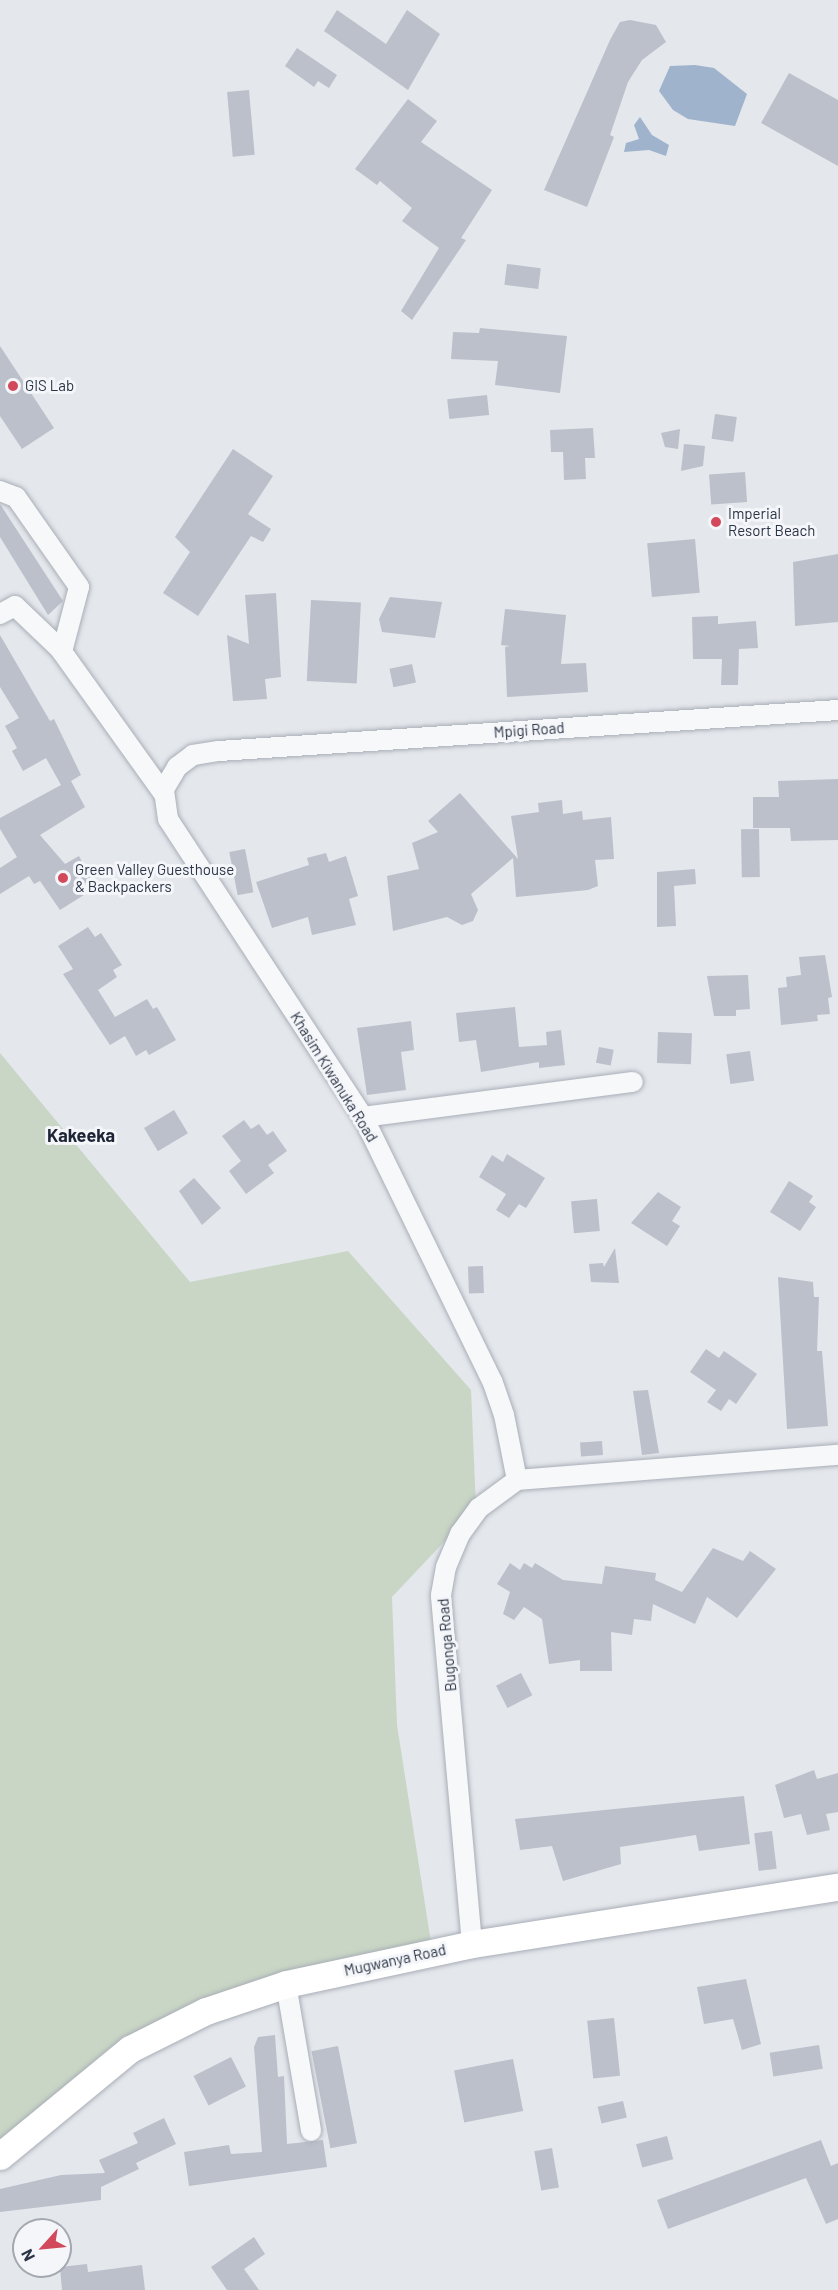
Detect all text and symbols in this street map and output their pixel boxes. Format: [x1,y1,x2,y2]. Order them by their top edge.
place label: GIS Lab [25,377,74,395]
marker: GIS Lab [6,379,20,393]
place label: Imperial Resort Beach [728,504,815,539]
marker: Imperial Resort Beach [709,515,723,529]
street label: Mpigi Road [493,719,565,741]
place label: Green Valley Guesthouse & Backpackers [75,860,234,895]
marker: Green Valley Guesthouse & Backpackers [56,871,70,885]
street label: Khasim Kiwanuka Road [287,1009,381,1145]
district label: Kakeeka [47,1124,115,1146]
street label: Bugonga Road [434,1598,460,1692]
street label: Mugwanya Road [342,1940,448,1980]
north arrow [12,2218,72,2278]
text: N [16,2246,38,2265]

